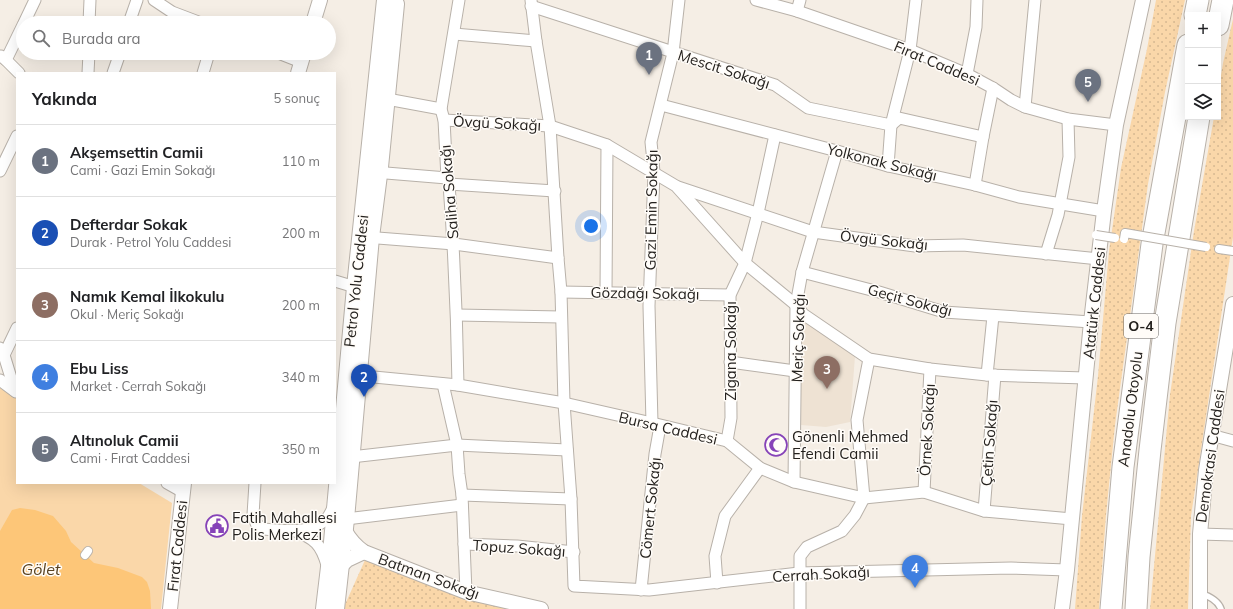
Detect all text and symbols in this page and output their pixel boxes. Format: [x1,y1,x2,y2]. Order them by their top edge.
map controls [1185,12,1221,120]
button: + [1185,12,1221,48]
search box [16,16,336,60]
icon: search [30,27,52,49]
text: Burada ara [62,29,141,48]
street label: Fırat Caddesi [891,36,983,90]
pin: 1 [636,42,662,75]
street label: Mescit Sokağı [676,45,772,93]
button: − [1185,48,1221,84]
pin: 5 [1075,69,1101,102]
button: layers [1185,84,1221,120]
text: Yakında [32,88,97,109]
text: 5 sonuç [273,90,320,106]
street label: Övgü Sokağı [452,111,542,135]
street label: Yolkonak Sokağı [824,139,939,185]
text: Akşemsettin Camii [70,143,203,162]
street label: Saliha Sokağı [435,144,463,240]
street label: Gazi Emin Sokağı [640,149,662,271]
text: 1 [41,153,49,169]
text: 110 m [282,153,320,169]
text: Cami · Gazi Emin Sokağı [70,162,215,178]
street label: Petrol Yolu Caddesi [340,214,372,348]
text: Defterdar Sokak [70,215,187,234]
your location [581,216,601,236]
text: 2 [41,225,49,241]
text: 200 m [282,225,320,241]
street label: Övgü Sokağı [839,226,929,254]
text: Durak · Petrol Yolu Caddesi [70,234,231,250]
street label: Atatürk Caddesi [1079,246,1109,360]
street label: Geçit Sokağı [866,280,954,320]
street label: Gözdağı Sokağı [590,283,700,303]
text: Namık Kemal İlkokulu [70,287,225,306]
street label: Meriç Sokağı [787,293,809,383]
text: 3 [41,297,49,313]
text: 200 m [282,297,320,313]
street label: Zigana Sokağı [721,301,740,401]
text: Okul · Meriç Sokağı [70,306,184,322]
road number: O-4 [1124,314,1158,338]
street label: Anadolu Otoyolu [1113,350,1147,468]
pin: 3 [814,356,840,389]
text: Ebu Liss [70,359,129,378]
pin: 2 [351,364,377,397]
text: 4 [41,369,49,385]
text: 340 m [282,369,320,385]
text: Market · Cerrah Sokağı [70,378,206,394]
street label: Örnek Sokağı [915,383,939,477]
street label: Demokrasi Caddesi [1191,388,1229,524]
street label: Çetin Sokağı [977,399,1001,487]
street label: Bursa Caddesi [617,407,719,449]
place label: Gönenli Mehmed Efendi Camii [792,427,909,463]
text: Altınoluk Camii [70,431,179,450]
mosque icon: Gönenli Mehmed Efendi Camii [763,432,789,458]
text: 5 [41,441,49,457]
text: 350 m [282,441,320,457]
text: Cami · Fırat Caddesi [70,450,190,466]
street label: Cömert Sokağı [635,456,665,560]
street label: Fırat Caddesi [163,499,191,593]
place label: Fatih Mahallesi Polis Merkezi [232,508,337,544]
public building icon: Fatih Mahallesi Polis Merkezi [204,513,230,539]
street label: Topuz Sokağı [472,535,566,561]
street label: Batman Sokağı [376,549,482,603]
pin: 4 [902,555,928,588]
water label: Gölet [22,559,61,579]
street label: Cerrah Sokağı [772,562,870,586]

